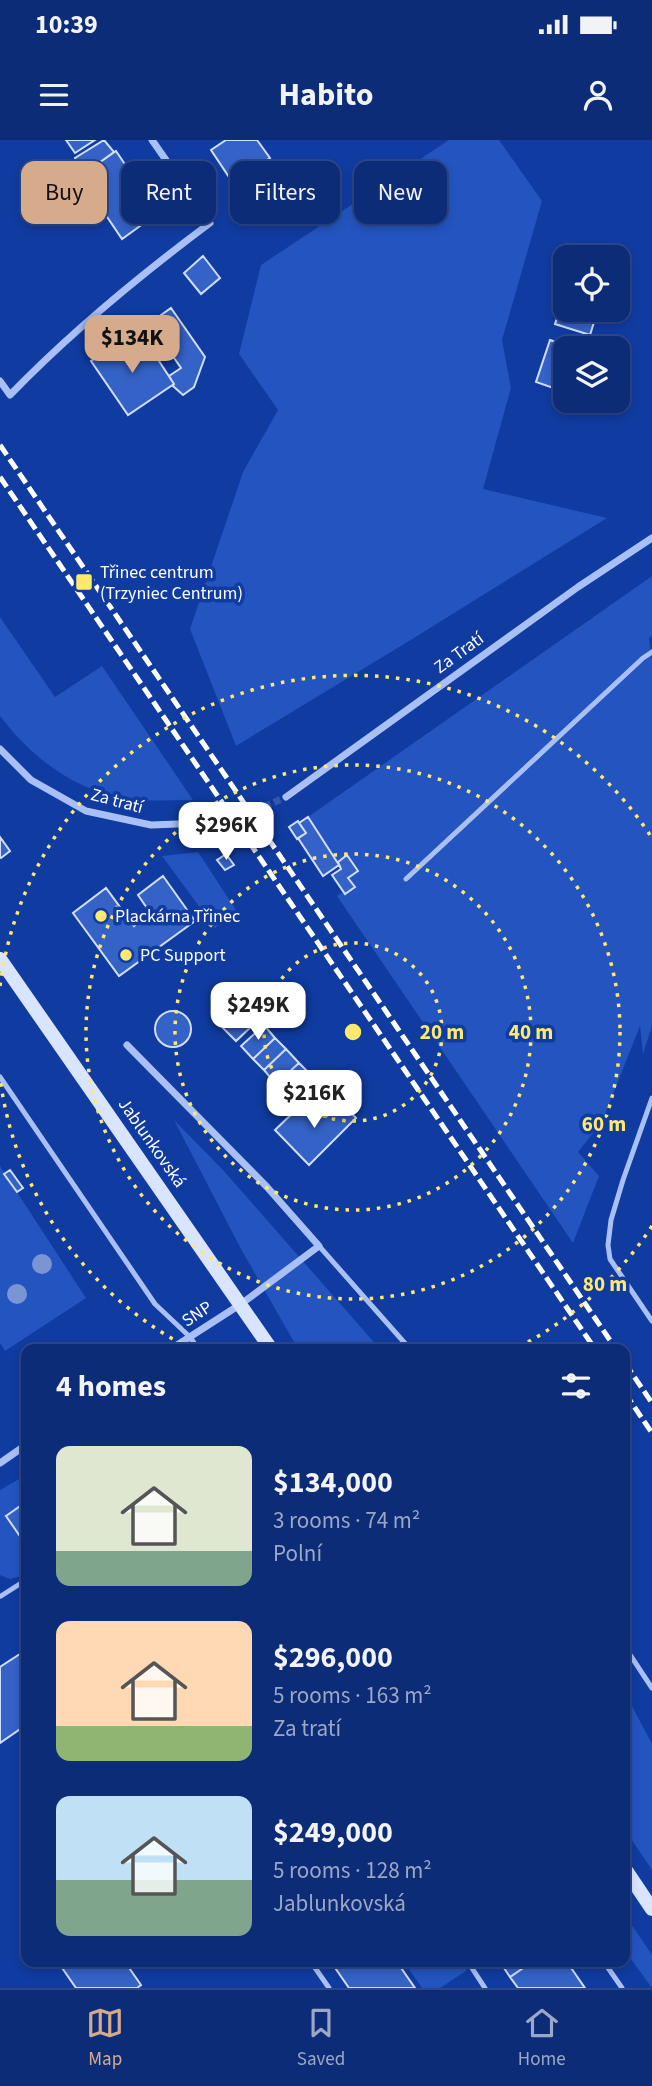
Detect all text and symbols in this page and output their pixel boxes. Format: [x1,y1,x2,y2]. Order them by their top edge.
text: 10:39 [35,6,98,43]
text: Habito [278,72,374,118]
icon: menu [35,76,73,114]
icon: person [579,76,617,114]
chip: Buy [21,161,107,224]
chip: Rent [121,161,216,224]
chip: Filters [230,161,340,224]
chip: New [354,161,447,224]
map controls [553,245,630,413]
button: locate [553,245,630,322]
pin: $134K [83,316,181,375]
text: $134K [101,321,163,354]
button: layers [553,336,630,413]
place label: Třinec centrum (Trzyniec Centrum) [100,560,243,606]
marker: Třinec centrum (Trzyniec Centrum) [74,572,94,592]
street label: Za Tratí [429,626,489,680]
street label: Za tratí [88,782,147,820]
pin: $296K [177,802,275,862]
text: $296K [195,808,257,841]
place label: Plackárna Třinec [115,904,240,929]
marker: Plackárna Třinec [93,908,109,924]
place label: PC Support [140,943,226,968]
marker: PC Support [118,947,134,963]
pin: $249K [209,982,307,1042]
text: $249K [227,988,289,1021]
text: 20 m [420,1017,464,1047]
text: 40 m [509,1017,553,1047]
centre of rings [341,1020,365,1044]
pin: $216K [265,1070,363,1130]
text: $216K [283,1076,345,1109]
street label: Jablunkovská [112,1093,192,1193]
text: 60 m [582,1109,626,1139]
text: 80 m [583,1269,627,1299]
street label: SNP [177,1295,217,1333]
text: 4 homes [56,1365,166,1408]
icon: filters [557,1367,595,1405]
text: $134,000 [273,1461,393,1504]
icon: home [112,1474,196,1558]
text: 3 rooms · 74 m² [273,1504,420,1537]
text: Polní [273,1537,322,1570]
text: $296,000 [273,1636,393,1679]
icon: home [112,1649,196,1733]
text: 5 rooms · 163 m² [273,1679,432,1712]
text: Za tratí [273,1712,341,1745]
text: $249,000 [273,1811,393,1854]
icon: home [112,1824,196,1908]
text: 5 rooms · 128 m² [273,1854,432,1887]
text: Jablunkovská [273,1887,406,1920]
tab: Map [86,2004,124,2073]
tab: Saved [297,2004,345,2073]
tab: Home [518,2004,566,2073]

